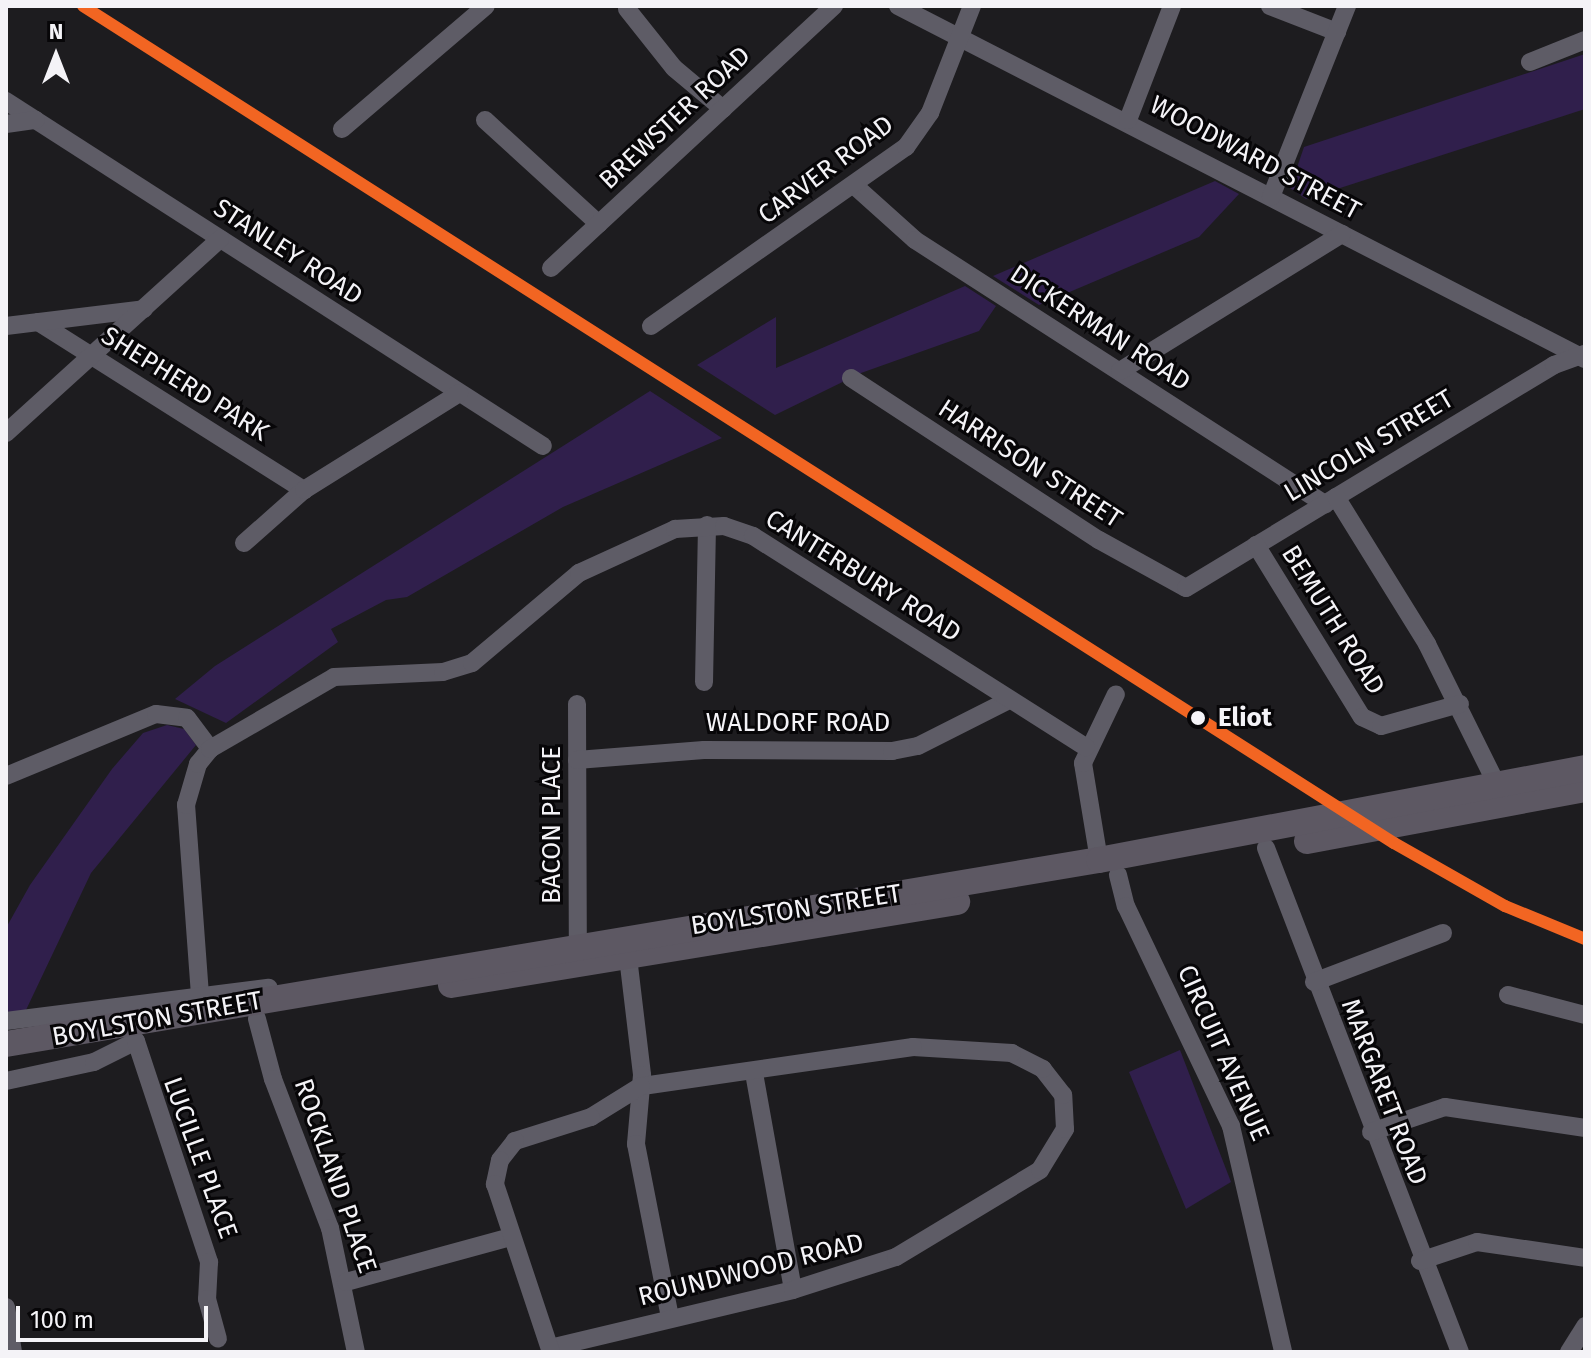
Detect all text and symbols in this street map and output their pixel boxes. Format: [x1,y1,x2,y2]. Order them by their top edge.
north arrow [16,16,96,96]
text: N [49,18,63,45]
street label: BREWSTER ROAD [593,40,757,196]
street label: WOODWARD STREET [1144,89,1366,227]
street label: CARVER ROAD [752,109,900,231]
street label: STANLEY ROAD [208,192,368,312]
street label: DICKERMAN ROAD [1004,258,1196,398]
street label: SHEPHERD PARK [96,320,274,448]
street label: LINCOLN STREET [1279,383,1459,509]
street label: HARRISON STREET [932,393,1128,535]
street label: CANTERBURY ROAD [760,503,966,649]
street label: BEMUTH ROAD [1275,540,1391,700]
place label: Eliot [1218,702,1272,734]
marker: Eliot [1185,705,1211,731]
street label: WALDORF ROAD [706,707,890,739]
street label: BACON PLACE [536,746,568,904]
street label: BOYLSTON STREET [689,878,903,942]
street label: CIRCUIT AVENUE [1170,960,1276,1146]
street label: BOYLSTON STREET [50,985,264,1053]
street label: MARGARET ROAD [1334,995,1434,1189]
street label: LUCILLE PLACE [156,1073,244,1243]
street label: ROCKLAND PLACE [287,1075,383,1277]
street label: ROUNDWOOD ROAD [635,1227,867,1313]
scale bar [20,1290,212,1340]
text: 100 m [30,1306,94,1334]

